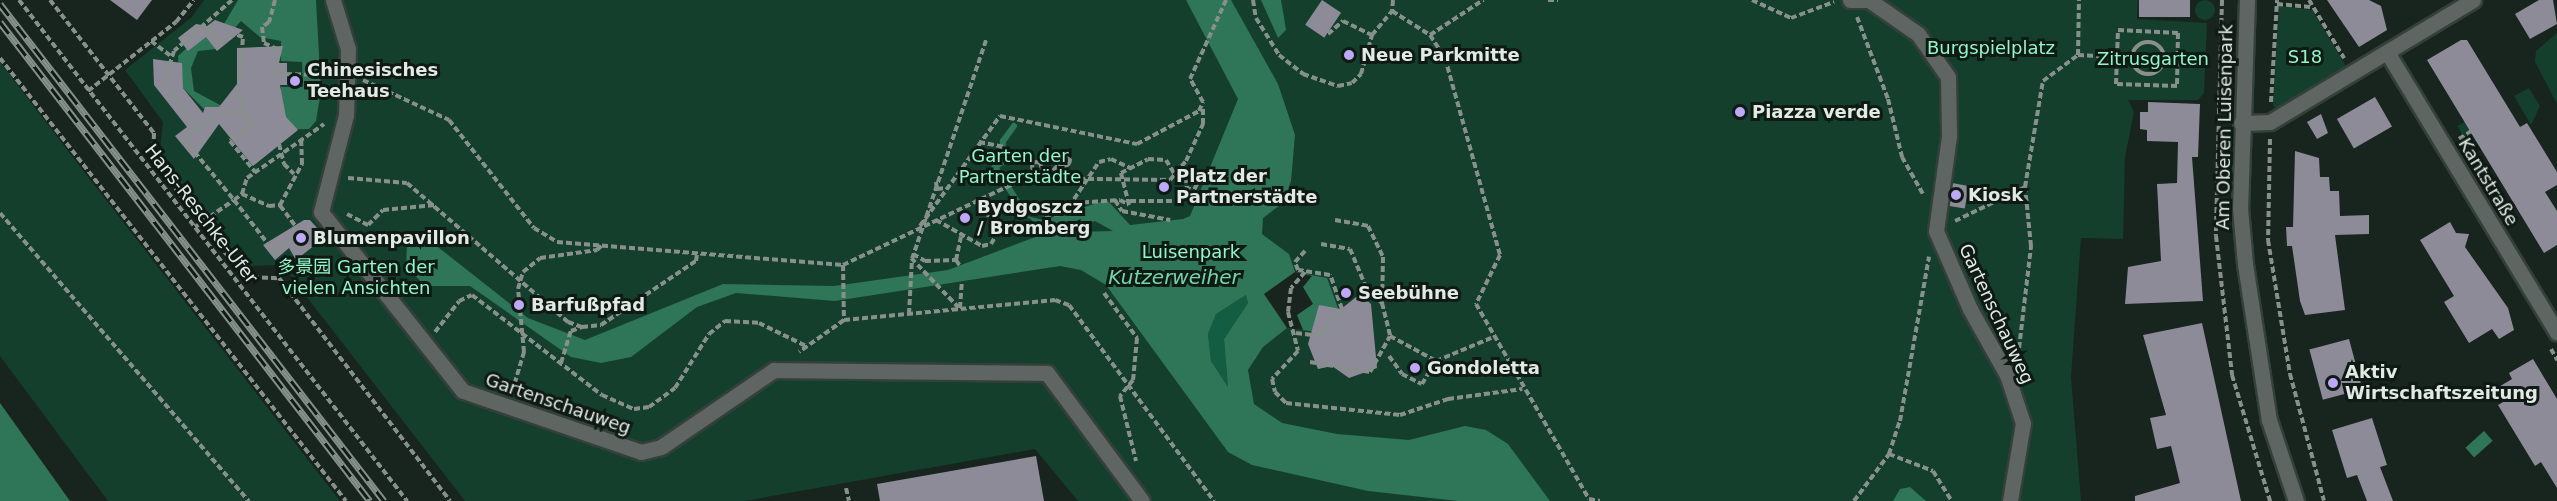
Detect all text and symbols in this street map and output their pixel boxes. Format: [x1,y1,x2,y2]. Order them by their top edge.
street label: Am Oberen Luisenpark [2212,24,2238,230]
park label: Burgspielplatz [1927,37,2055,59]
place label: Neue Parkmitte [1361,44,1520,66]
park label: S18 [2288,46,2322,68]
marker: Neue Parkmitte [1342,48,1356,62]
park label: Zitrusgarten [2097,48,2209,70]
place label: Chinesisches Teehaus [307,60,438,103]
marker: Chinesisches Teehaus [288,74,302,88]
place label: Piazza verde [1752,101,1881,123]
marker: Piazza verde [1733,105,1747,119]
street label: Kantstraße [2453,134,2523,230]
street label: Hans-Reschke-Ufer [140,140,262,288]
park label: Garten der Partnerstädte [959,146,1081,188]
place label: Platz der Partnerstädte [1176,166,1317,208]
marker: Platz der Partnerstädte [1157,180,1171,194]
place label: Kiosk [1968,184,2023,206]
marker: Kiosk [1949,188,1963,202]
place label: Bydgoszcz / Bromberg [977,197,1090,240]
marker: Bydgoszcz / Bromberg [958,211,972,225]
place label: Blumenpavillon [313,227,470,249]
marker: Blumenpavillon [294,231,308,245]
street label: Gartenschauweg [1954,240,2038,388]
park label: Luisenpark [1142,241,1240,263]
park label: 多景园 Garten der vielen Ansichten [277,257,435,300]
water label: Kutzerweiher [1108,265,1240,289]
place label: Seebühne [1358,282,1459,304]
marker: Seebühne [1339,286,1353,300]
place label: Barfußpfad [531,294,645,316]
marker: Barfußpfad [512,298,526,312]
place label: Gondoletta [1427,357,1540,379]
marker: Gondoletta [1408,361,1422,375]
place label: Aktiv Wirtschaftszeitung [2345,362,2538,404]
street label: Gartenschauweg [483,369,633,439]
marker: Aktiv Wirtschaftszeitung [2326,376,2340,390]

